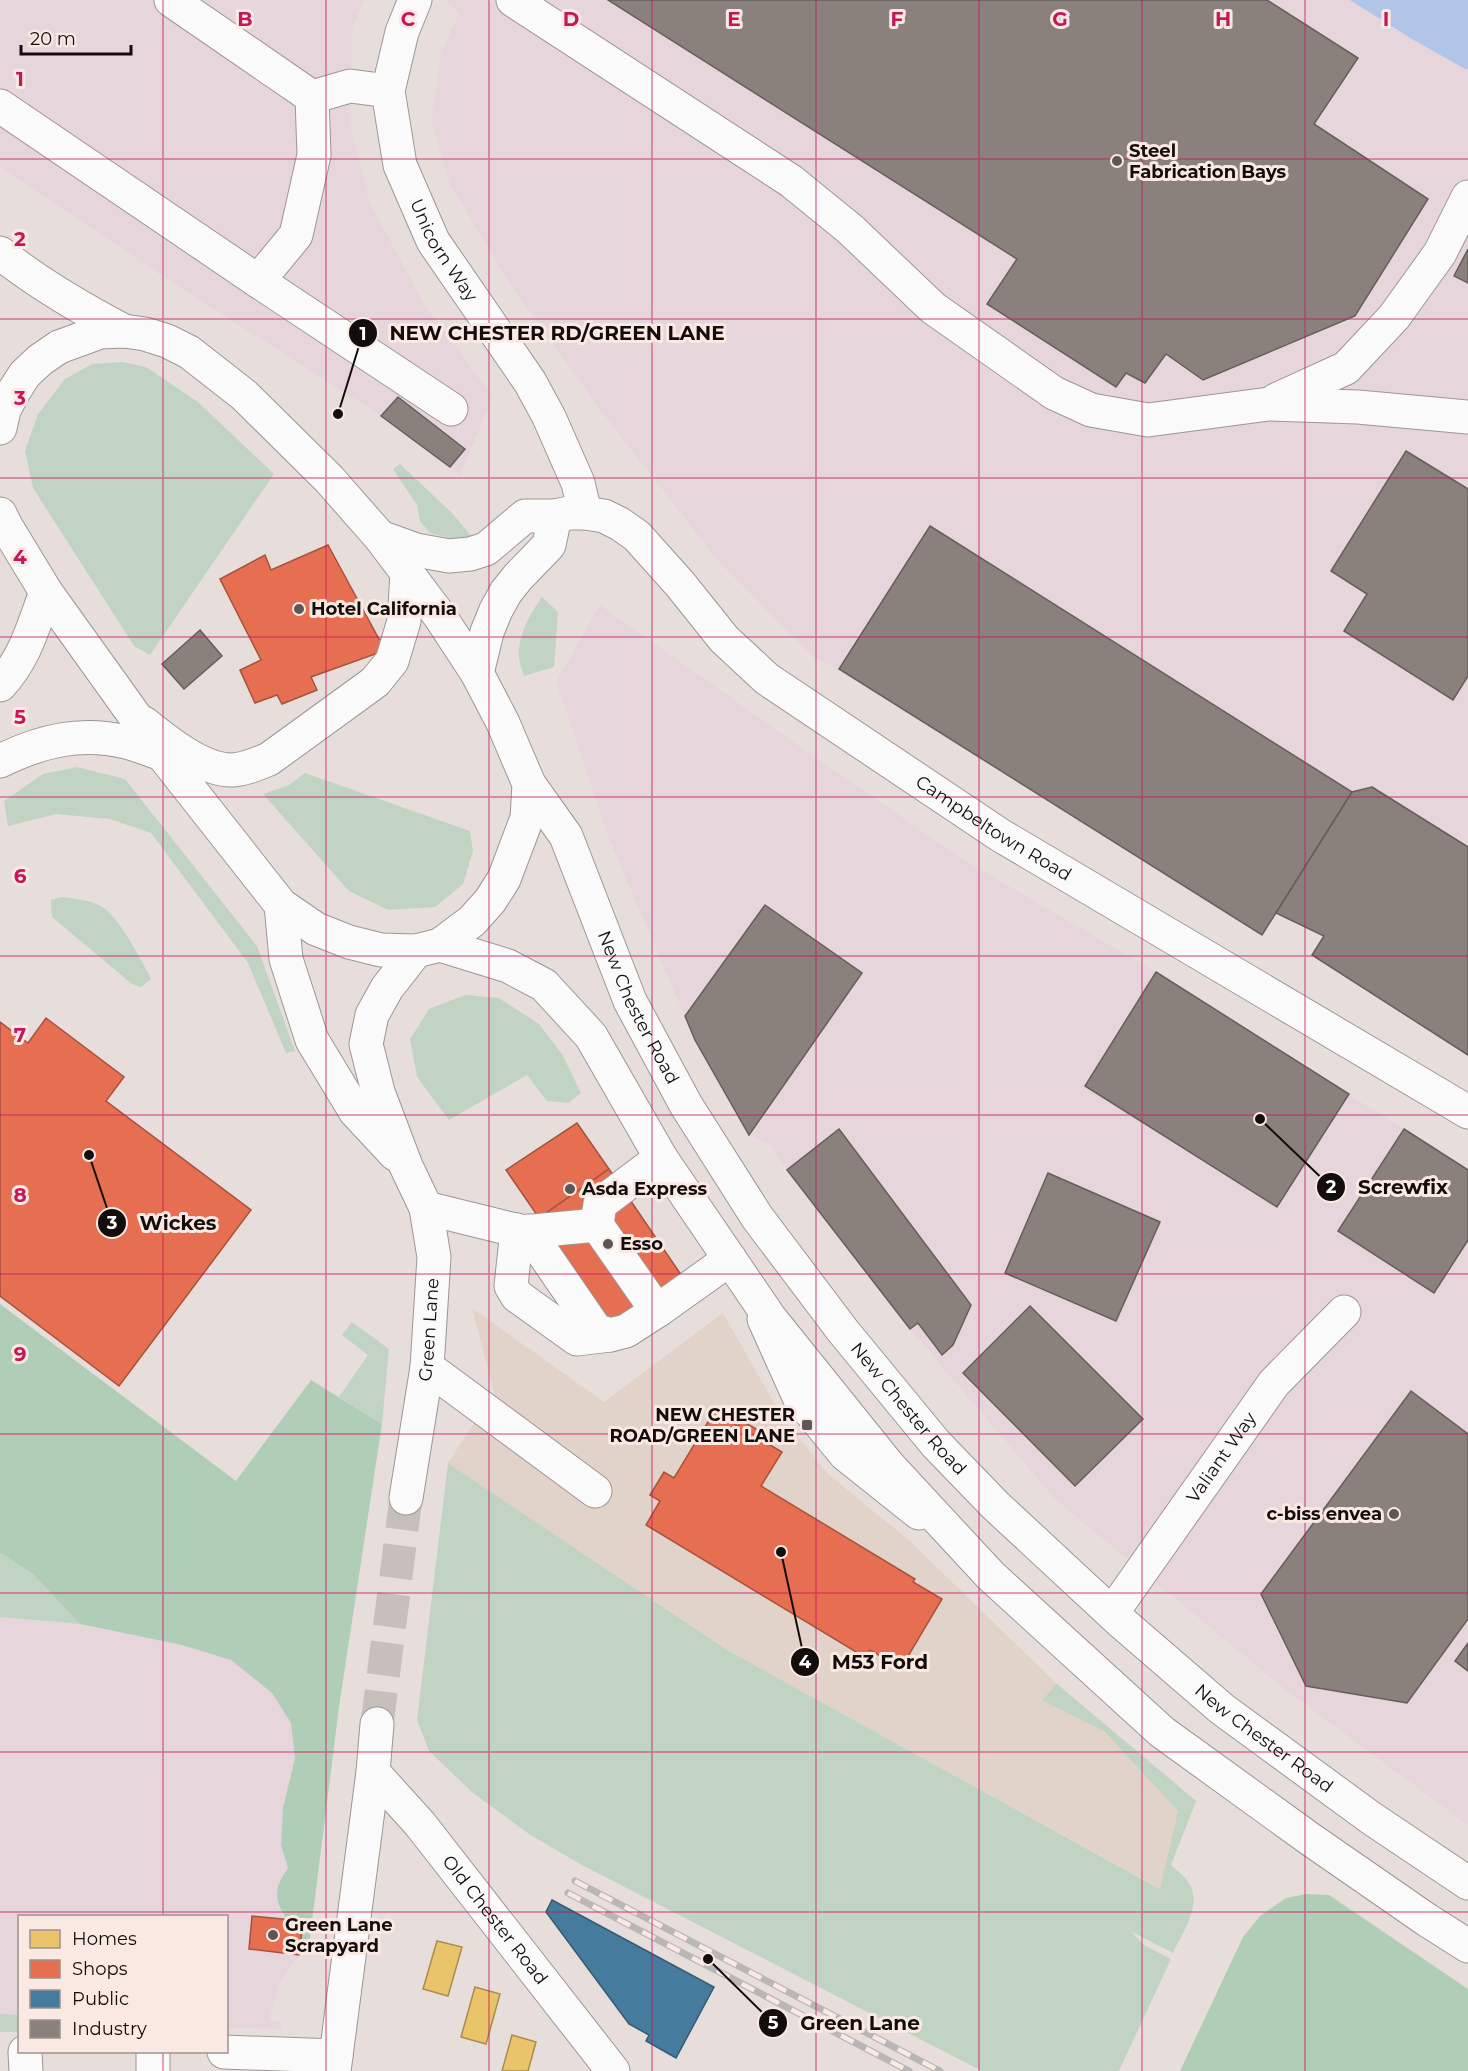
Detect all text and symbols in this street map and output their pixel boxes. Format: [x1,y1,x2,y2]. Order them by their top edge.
text: B [237,7,253,31]
text: C [401,7,416,31]
text: D [563,7,579,31]
text: E [727,7,741,31]
text: F [891,7,904,31]
text: G [1052,7,1068,31]
text: H [1215,7,1231,31]
text: I [1383,7,1389,31]
scale bar [21,18,130,56]
text: 20 m [30,28,76,50]
text: 1 [16,67,24,91]
place label: Steel Fabrication Bays [1129,140,1287,183]
marker: Steel Fabrication Bays [1110,154,1124,168]
street label: Unicorn Way [405,196,482,306]
text: 2 [14,227,26,251]
callout: NEW CHESTER RD/GREEN LANE [348,314,737,352]
text: NEW CHESTER RD/GREEN LANE [389,321,725,345]
text: 1 [359,323,367,345]
text: 3 [13,386,26,410]
text: 4 [13,545,27,569]
place label: Hotel California [311,598,457,620]
marker: Hotel California [292,602,306,616]
text: 5 [14,705,26,729]
street label: Campbeltown Road [912,771,1075,886]
text: 6 [14,864,27,888]
street label: New Chester Road [593,928,684,1088]
text: 7 [14,1023,26,1047]
callout: Screwfix [1316,1168,1460,1206]
text: Screwfix [1358,1175,1448,1199]
text: 2 [1326,1176,1337,1198]
place label: Asda Express [581,1178,708,1200]
marker: Asda Express [563,1182,577,1196]
text: 8 [13,1183,27,1207]
callout: Wickes [97,1204,228,1242]
text: Wickes [140,1211,217,1235]
text: 3 [106,1212,118,1234]
place label: Esso [620,1233,663,1255]
marker: Esso [601,1237,615,1251]
street label: Green Lane [414,1277,444,1383]
street label: New Chester Road [846,1338,971,1480]
text: 9 [14,1342,26,1366]
place label: NEW CHESTER ROAD/GREEN LANE [610,1404,795,1447]
street label: Valiant Way [1182,1408,1261,1507]
marker: NEW CHESTER ROAD/GREEN LANE [800,1418,814,1432]
place label: c-biss envea [1266,1503,1382,1525]
marker: c-biss envea [1387,1507,1401,1521]
callout: M53 Ford [790,1643,940,1681]
text: M53 Ford [832,1650,928,1674]
text: 4 [799,1651,812,1673]
street label: New Chester Road [1190,1679,1337,1798]
street label: Old Chester Road [438,1851,552,1989]
place label: Green Lane Scrapyard [285,1914,393,1957]
legend [18,1915,228,2053]
text: Homes [72,1928,137,1950]
marker: Green Lane Scrapyard [266,1928,280,1942]
text: Shops [72,1958,128,1980]
text: Public [72,1988,129,2010]
callout: Green Lane [758,2004,932,2042]
text: Green Lane [800,2011,920,2035]
text: 5 [768,2012,779,2034]
text: Industry [72,2018,147,2040]

